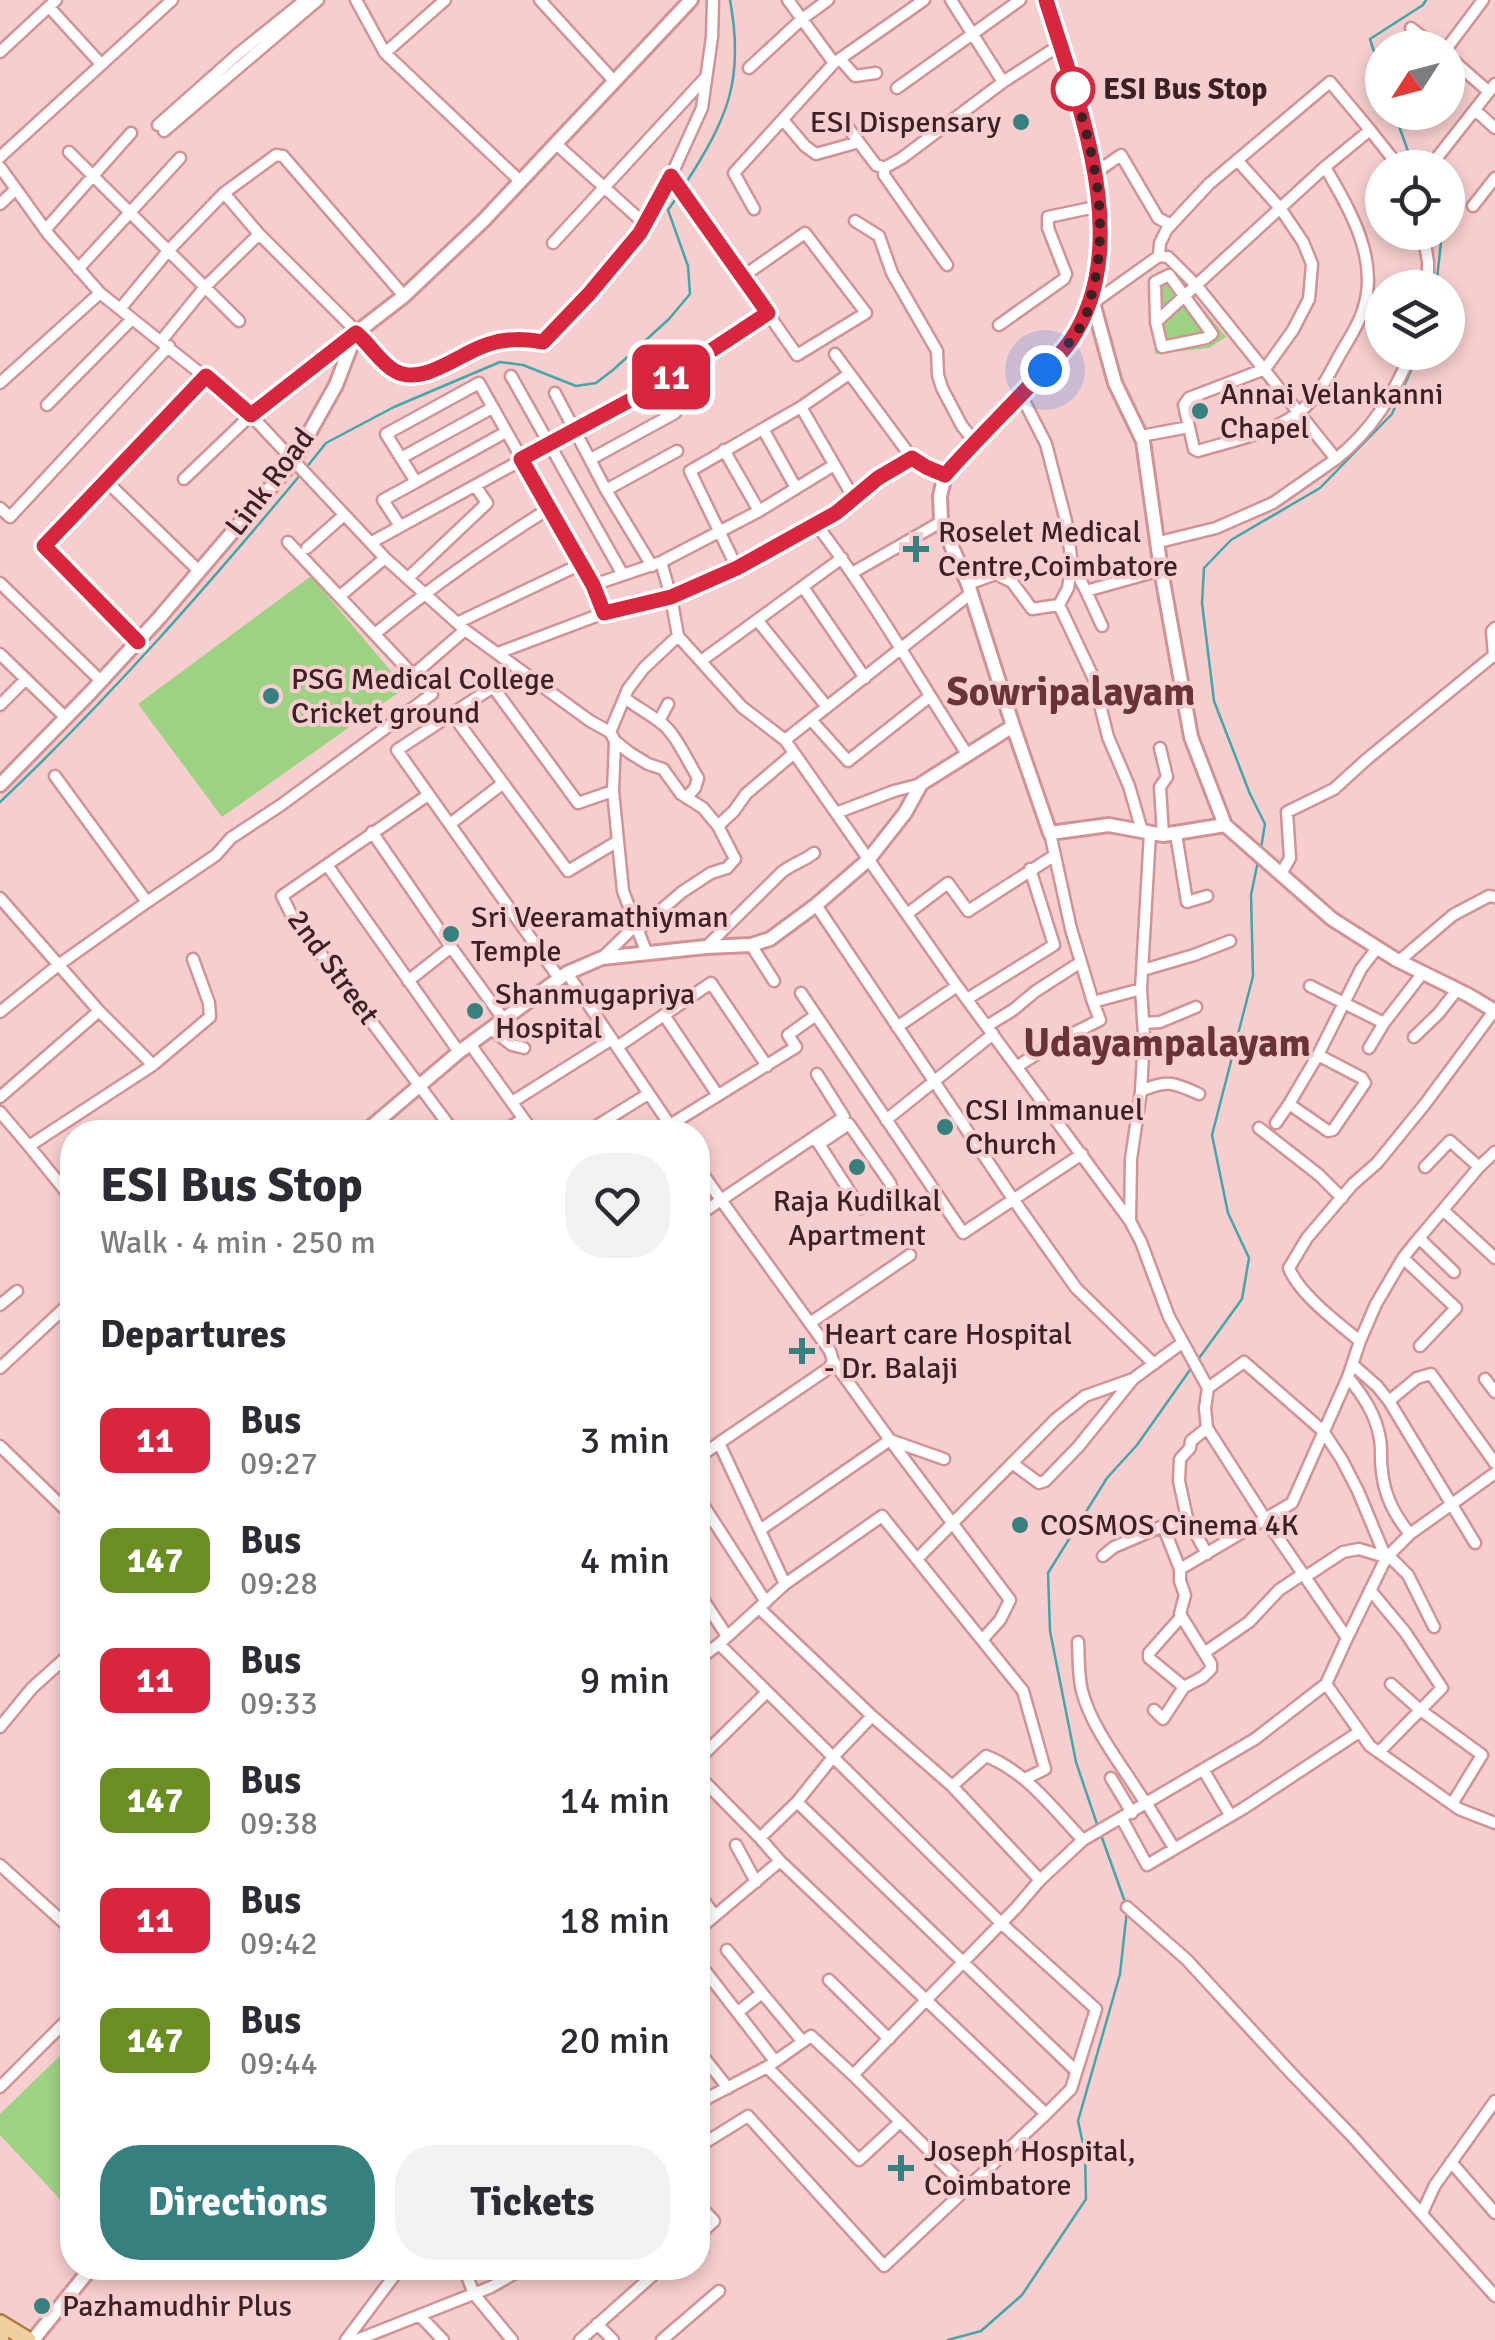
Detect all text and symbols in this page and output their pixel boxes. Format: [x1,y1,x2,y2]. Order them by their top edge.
north arrow [1365,30,1465,130]
map controls [1365,30,1465,370]
marker: ESI Bus Stop [1052,68,1094,110]
place label: ESI Bus Stop [1103,71,1267,108]
place label: ESI Dispensary [810,104,1001,141]
marker: ESI Dispensary [1010,111,1032,133]
button: locate [1365,150,1465,250]
button: layers [1365,270,1465,370]
line badge: 11 [626,344,716,410]
your location [1020,345,1070,395]
text: 11 [652,356,690,399]
place label: Annai Velankanni Chapel [1220,376,1443,447]
marker: Annai Velankanni Chapel [1189,400,1211,422]
street label: Link Road [217,421,323,543]
place label: Roselet Medical Centre,Coimbatore [938,514,1178,585]
marker: Roselet Medical Centre,Coimbatore [903,536,929,562]
place label: PSG Medical College Cricket ground [291,661,555,732]
district label: Sowripalayam [947,667,1195,717]
marker: PSG Medical College Cricket ground [260,685,282,707]
place label: Sri Veeramathiyman Temple [471,899,729,970]
street label: 2nd Street [279,902,387,1032]
marker: Sri Veeramathiyman Temple [440,923,462,945]
place label: Shanmugapriya Hospital [495,976,695,1047]
marker: Shanmugapriya Hospital [464,1000,486,1022]
district label: Udayampalayam [1023,1018,1311,1068]
place label: CSI Immanuel Church [965,1092,1144,1163]
marker: CSI Immanuel Church [934,1116,956,1138]
button: heart [565,1153,670,1258]
text: ESI Bus Stop [100,1156,363,1215]
marker: Raja Kudilkal Apartment [846,1156,868,1178]
place label: Raja Kudilkal Apartment [773,1183,941,1254]
text: Walk · 4 min · 250 m [100,1223,376,1262]
text: Departures [100,1311,286,1358]
place label: Heart care Hospital - Dr. Balaji [824,1316,1072,1387]
marker: Heart care Hospital - Dr. Balaji [789,1338,815,1364]
text: Bus [240,1397,301,1444]
text: 3 min [580,1417,670,1464]
text: 11 [136,1419,174,1462]
text: 09:27 [240,1444,318,1483]
place label: COSMOS Cinema 4K [1040,1507,1299,1544]
marker: COSMOS Cinema 4K [1009,1514,1031,1536]
text: Bus [240,1517,301,1564]
text: 4 min [580,1537,670,1584]
text: 147 [127,1539,183,1582]
text: 09:28 [240,1564,318,1603]
text: Bus [240,1637,301,1684]
text: 9 min [580,1657,670,1704]
text: 11 [136,1659,174,1702]
text: 09:33 [240,1684,318,1723]
text: Bus [240,1757,301,1804]
text: 14 min [559,1777,670,1824]
text: 147 [127,1779,183,1822]
text: 09:38 [240,1804,318,1843]
text: Bus [240,1877,301,1924]
text: 18 min [559,1897,670,1944]
text: 11 [136,1899,174,1942]
text: 09:42 [240,1924,318,1963]
text: Bus [240,1997,301,2044]
text: 20 min [559,2017,670,2064]
text: 147 [127,2019,183,2062]
text: 09:44 [240,2044,318,2083]
place label: Joseph Hospital, Coimbatore [924,2133,1135,2204]
button: Directions [100,2145,375,2260]
button: Tickets [395,2145,670,2260]
marker: Joseph Hospital, Coimbatore [888,2155,914,2181]
place label: Pazhamudhir Plus [62,2288,292,2325]
marker: Pazhamudhir Plus [31,2295,53,2317]

